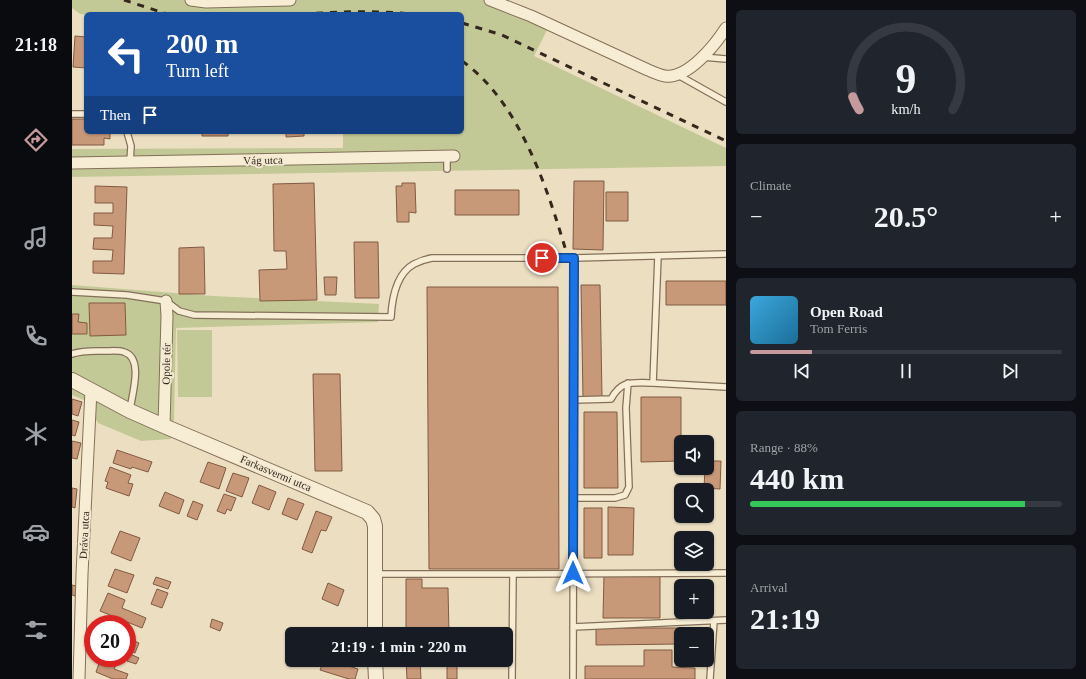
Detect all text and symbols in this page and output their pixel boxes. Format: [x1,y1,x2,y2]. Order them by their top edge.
icon: left [100,28,152,80]
text: 200 m [166,28,238,59]
text: 21:18 [15,35,57,55]
text: 9 [896,56,916,102]
text: Turn left [166,61,229,81]
text: km/h [891,100,921,116]
icon: arrive [139,104,161,126]
text: Then [100,107,131,123]
icon: directions [22,126,50,154]
street label: Vág utca [243,154,283,166]
text: Climate [750,178,791,193]
text: 20.5° [874,200,938,233]
text: − [750,204,762,229]
text: + [1050,204,1062,229]
icon: music [22,224,50,252]
pin [525,241,559,275]
icon: arrive [531,247,553,269]
text: Open Road [810,304,883,320]
text: Tom Ferris [810,321,867,336]
icon: phone [22,322,50,350]
street label: Opole tér [160,343,172,385]
icon: previous [791,360,813,382]
icon: pause [895,360,917,382]
icon: next [999,360,1021,382]
icon: climate [22,420,50,448]
map controls [674,435,714,667]
button: sound [674,435,714,475]
text: Range · 88% [750,440,818,455]
street label: Farkasvermi utca [239,453,313,493]
text: 440 km [750,462,844,495]
button: search [674,483,714,523]
street label: Dráva utca [77,511,91,559]
icon: car [22,518,50,546]
button: layers [674,531,714,571]
position arrow [552,552,594,594]
button: + [674,579,714,619]
text: Arrival [750,580,788,595]
text: 21:19 [750,602,820,635]
speed limit sign: 20 [84,615,136,667]
icon: filters [22,616,50,644]
button: − [674,627,714,667]
text: 21:19 · 1 min · 220 m [332,639,467,655]

